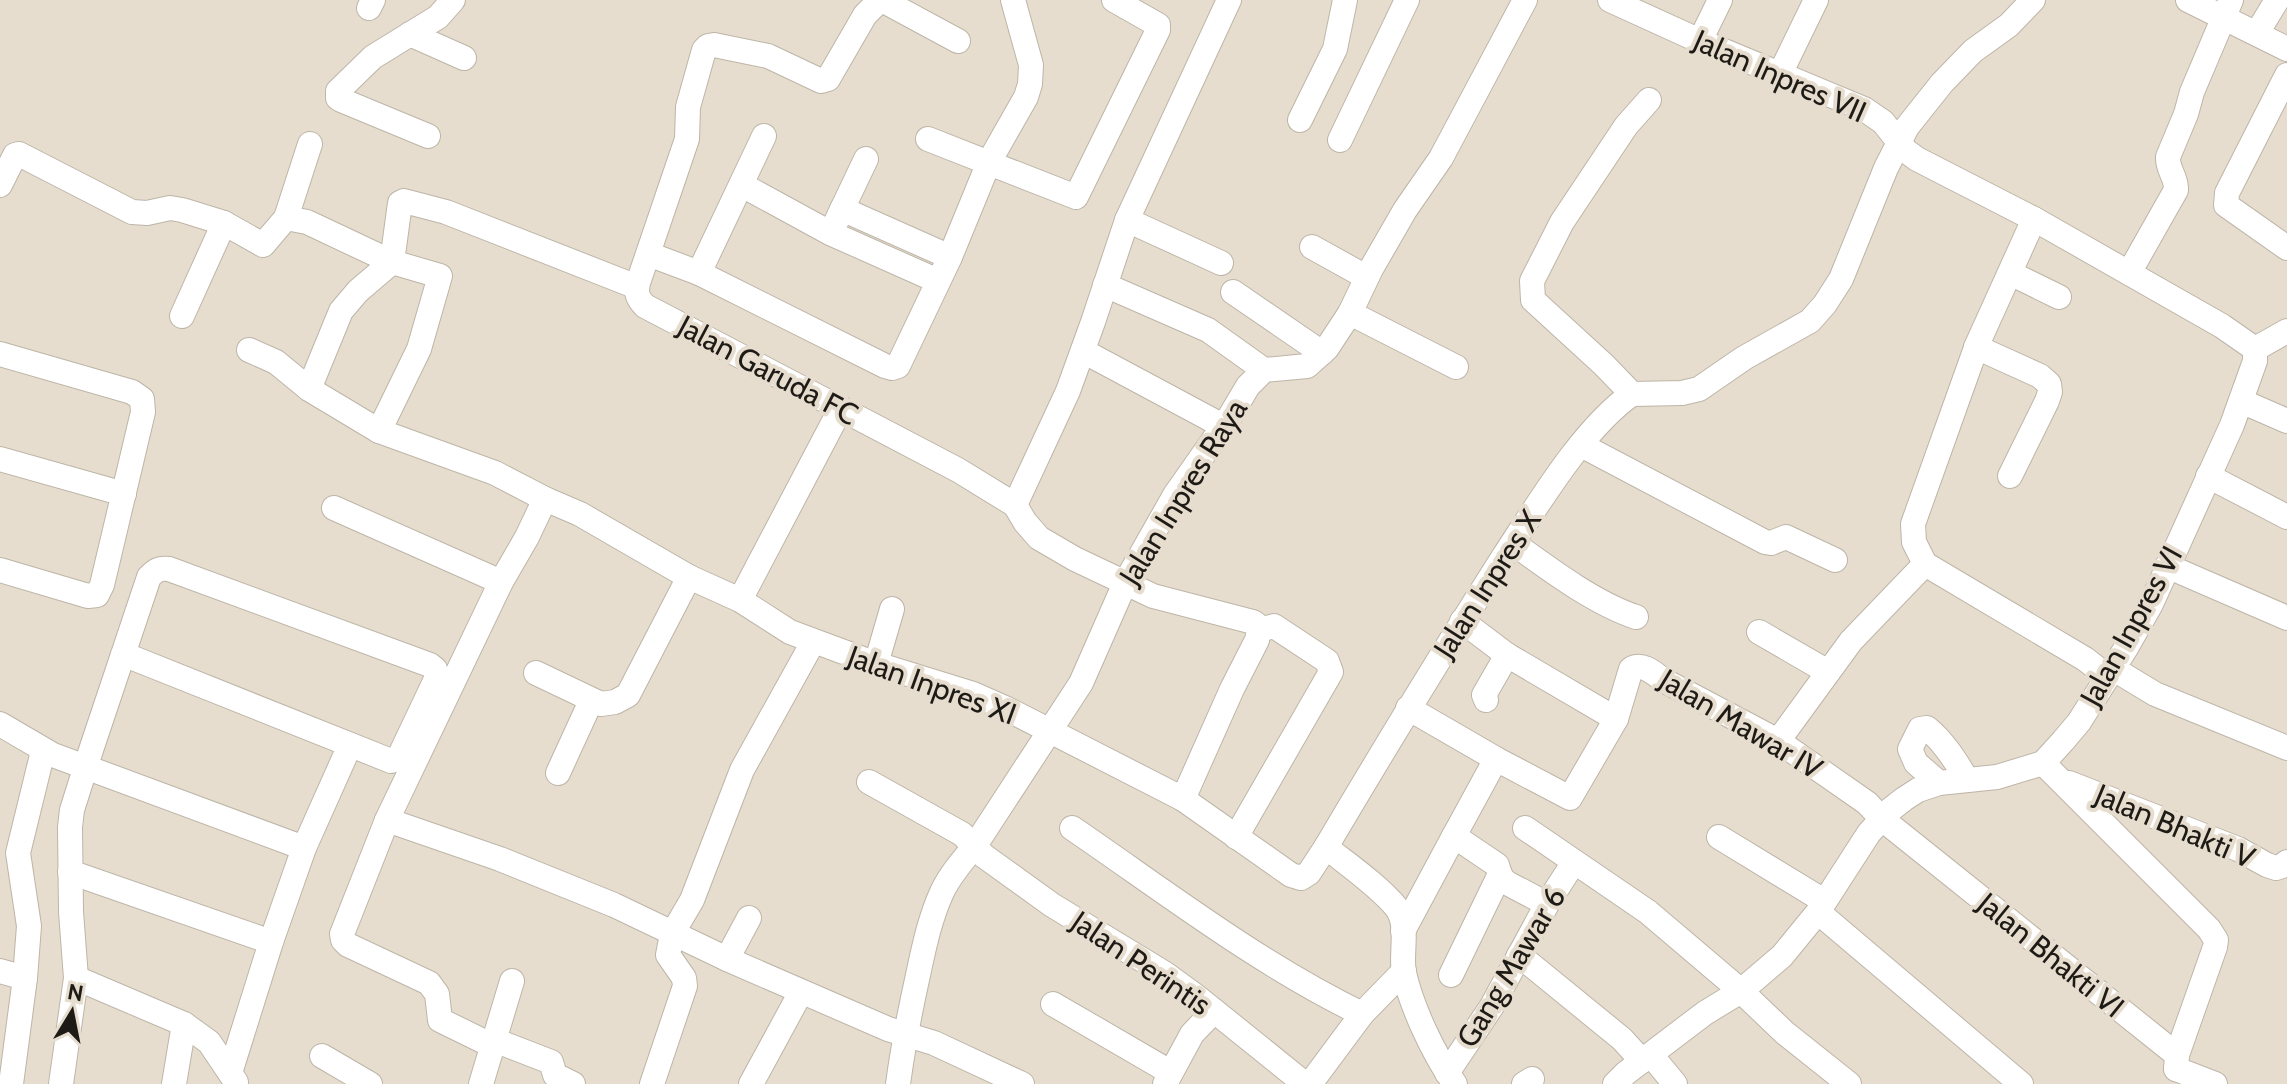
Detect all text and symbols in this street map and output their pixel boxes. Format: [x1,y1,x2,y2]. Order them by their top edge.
street label: Jalan Inpres VII [1687,21,1872,130]
street label: Jalan Garuda FC [671,307,864,433]
street label: Jalan Inpres Raya [1111,392,1255,593]
street label: Jalan Inpres X [1425,503,1549,666]
street label: Jalan Inpres VI [2071,540,2190,713]
street label: Jalan Inpres XI [842,637,1021,733]
street label: Jalan Mawar IV [1652,660,1830,787]
street label: Jalan Bhakti V [2089,775,2261,877]
street label: Gang Mawar 6 [1449,880,1573,1054]
street label: Jalan Bhakti VI [1970,884,2132,1025]
street label: Jalan Perintis [1063,902,1218,1023]
north arrow [32,972,112,1052]
text: N [65,978,85,1007]

